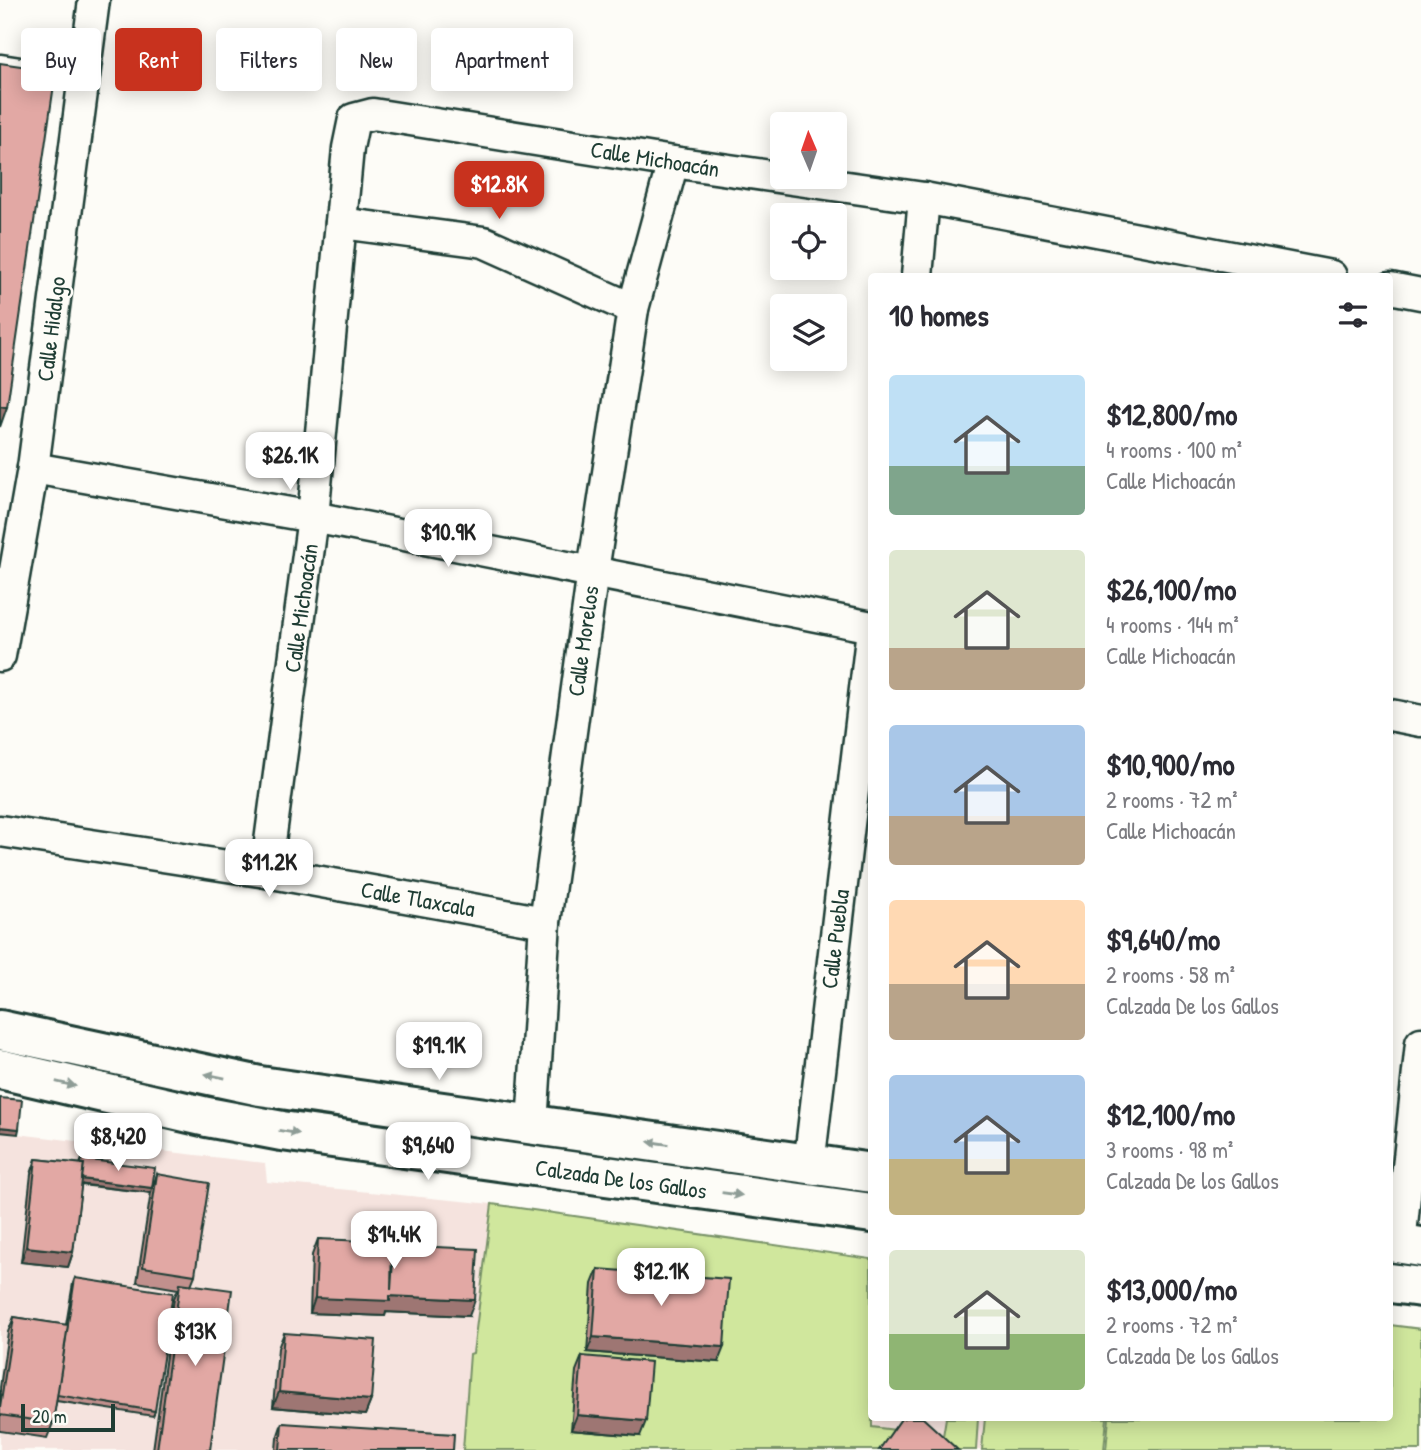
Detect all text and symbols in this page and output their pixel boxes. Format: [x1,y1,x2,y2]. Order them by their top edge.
chip: Buy [21,28,101,91]
chip: Rent [115,28,202,91]
chip: Filters [216,28,322,91]
chip: New [336,28,417,91]
chip: Apartment [431,28,573,91]
north arrow [770,112,847,189]
map controls [770,112,847,371]
street label: Calle Michoacán [588,133,722,184]
pin: $12.8K [442,162,556,221]
text: $12.8K [470,168,528,199]
button: locate [770,203,847,280]
street label: Calle Hidalgo [29,275,72,383]
button: layers [770,294,847,371]
text: 10 homes [889,295,989,335]
icon: filters [1334,296,1372,334]
text: $12,800/mo [1106,394,1237,434]
icon: home [945,403,1029,487]
pin: $26.1K [233,433,347,492]
text: 4 rooms · 100 m² [1106,434,1242,465]
text: $26.1K [262,439,318,470]
text: Calle Michoacán [1106,465,1236,496]
pin: $10.9K [391,510,505,569]
text: $10.9K [420,516,476,547]
street label: Calle Michoacán [276,541,325,674]
text: $26,100/mo [1106,569,1236,609]
icon: home [945,578,1029,662]
street label: Calle Morelos [559,584,606,698]
text: 4 rooms · 144 m² [1106,609,1239,640]
text: Calle Michoacán [1106,640,1236,671]
text: $10,900/mo [1106,744,1235,784]
icon: home [945,753,1029,837]
text: 2 rooms · 72 m² [1106,784,1238,815]
text: Calle Michoacán [1106,815,1236,846]
pin: $11.2K [212,839,326,899]
text: $11.2K [241,846,297,877]
street label: Calle Tlaxcala [359,873,478,924]
street label: Calle Puebla [813,887,856,990]
text: $9,640/mo [1106,919,1220,959]
icon: home [945,928,1029,1012]
text: 2 rooms · 58 m² [1106,959,1235,990]
text: Calzada De los Gallos [1106,990,1279,1021]
pin: $19.1K [382,1023,496,1082]
text: $19.1K [412,1029,466,1060]
one-way arrow [204,1070,226,1081]
one-way arrow [56,1079,78,1090]
text: $12,100/mo [1106,1094,1235,1134]
icon: home [945,1103,1029,1187]
pin: $8,420 [61,1114,175,1173]
text: $8,420 [90,1120,146,1151]
pin: $9,640 [371,1122,485,1182]
one-way arrow [278,1127,300,1138]
text: $9,640 [402,1129,454,1160]
text: 3 rooms · 98 m² [1106,1134,1233,1165]
one-way arrow [647,1138,669,1149]
street label: Calzada De los Gallos [533,1151,709,1206]
text: Calzada De los Gallos [1106,1165,1279,1196]
one-way arrow [722,1189,744,1200]
pin: $14.4K [337,1212,451,1271]
text: $14.4K [367,1218,421,1249]
pin: $12.1K [604,1248,718,1308]
text: $12.1K [633,1255,689,1286]
text: $13,000/mo [1106,1269,1237,1309]
icon: home [945,1278,1029,1362]
pin: $13K [154,1308,236,1368]
text: 2 rooms · 72 m² [1106,1309,1238,1340]
text: $13K [174,1315,216,1346]
text: Calzada De los Gallos [1106,1340,1279,1371]
scale bar [21,1401,116,1433]
text: 20 m [32,1403,67,1429]

